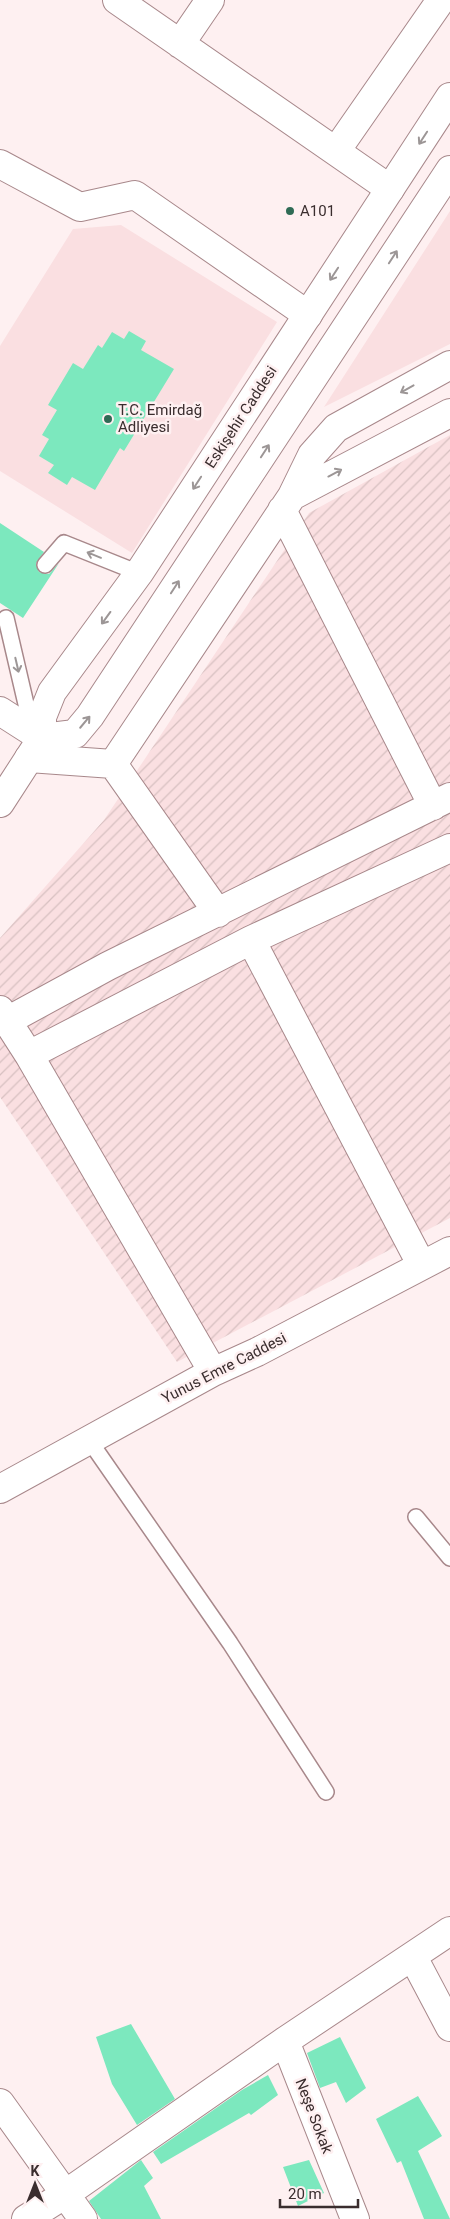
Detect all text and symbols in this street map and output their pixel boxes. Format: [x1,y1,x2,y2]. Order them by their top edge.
one-way arrow [418,131,429,145]
place label: A101 [300,202,335,220]
marker: A101 [284,205,296,217]
one-way arrow [388,251,398,265]
one-way arrow [329,267,340,281]
street label: Eskişehir Caddesi [201,363,281,471]
one-way arrow [400,384,415,394]
place label: T.C. Emirdağ Adliyesi [118,401,202,436]
marker: T.C. Emirdağ Adliyesi [102,413,114,425]
one-way arrow [260,445,270,459]
one-way arrow [327,468,342,477]
one-way arrow [192,476,202,490]
one-way arrow [86,550,102,559]
one-way arrow [170,580,181,594]
one-way arrow [101,611,111,625]
one-way arrow [13,657,22,673]
one-way arrow [80,716,91,729]
street label: Yunus Emre Caddesi [159,1329,289,1407]
street label: Neşe Sokak [291,2076,337,2156]
north arrow [10,2159,60,2209]
text: K [31,2163,40,2179]
scale bar [280,2176,358,2208]
text: 20 m [288,2185,322,2203]

